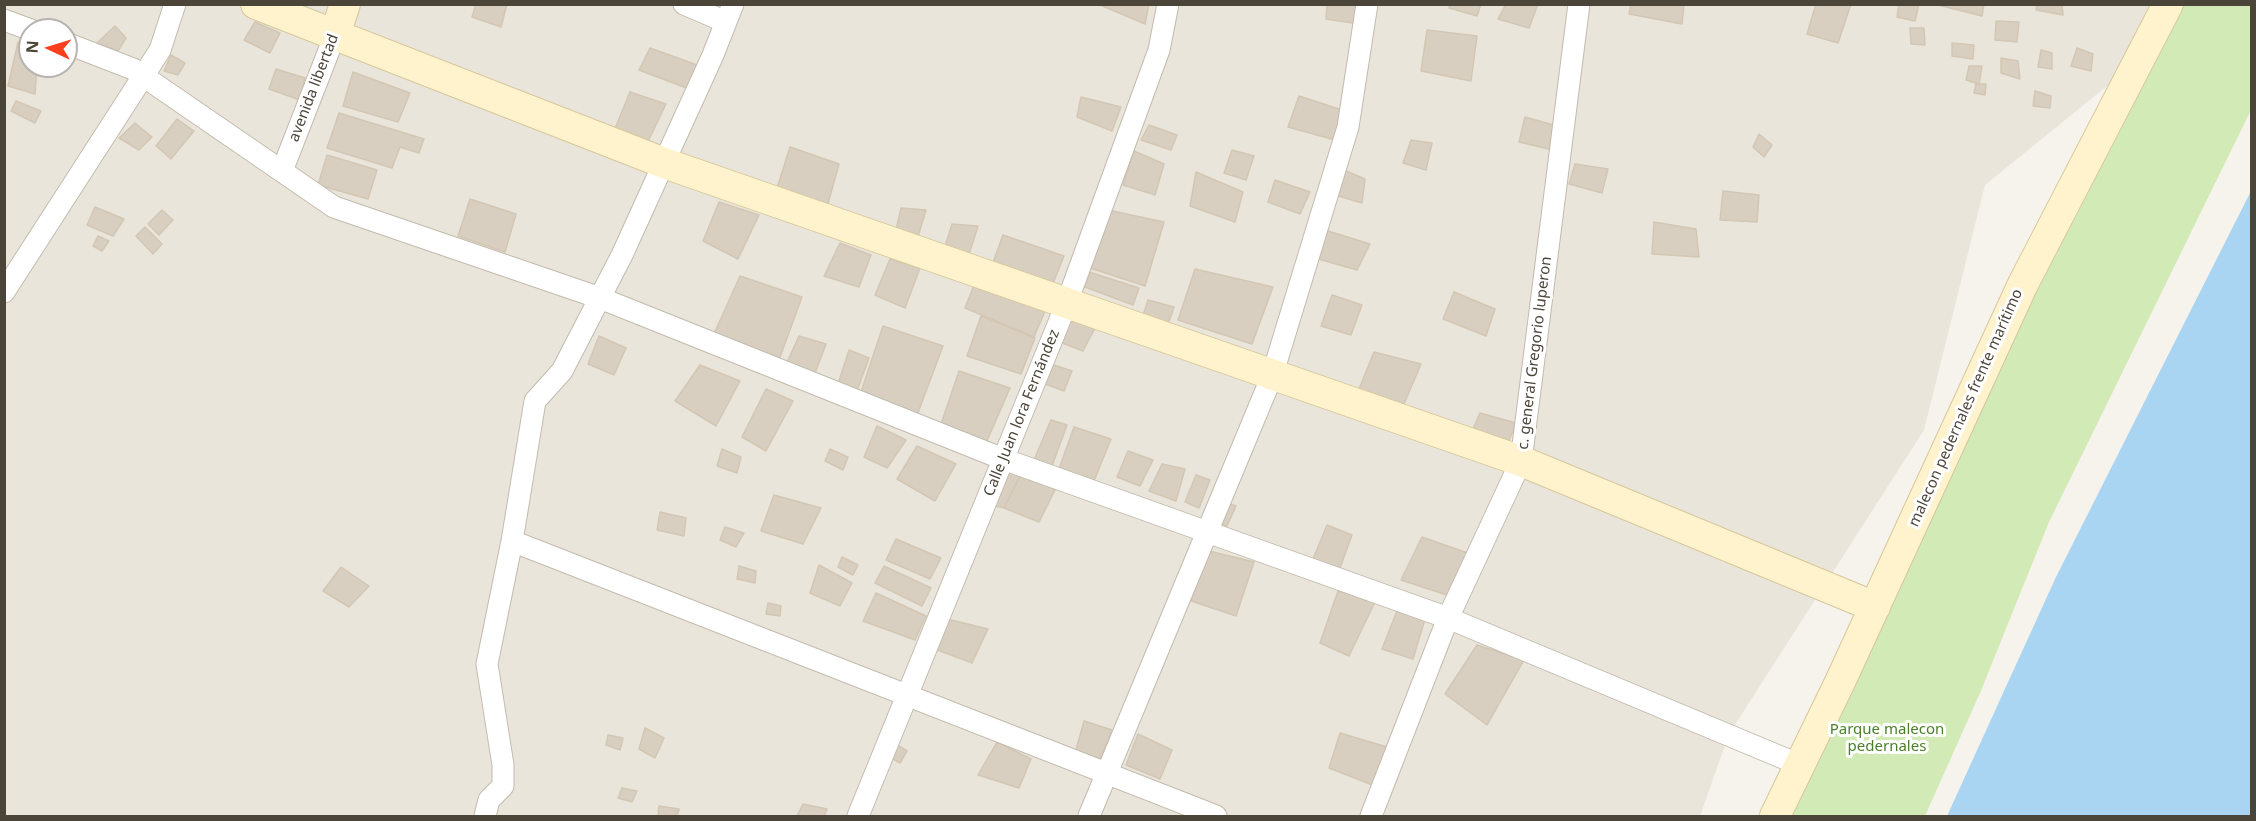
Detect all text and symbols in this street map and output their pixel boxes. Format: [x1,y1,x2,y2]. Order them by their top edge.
north arrow [18,18,78,78]
street label: avenida libertad [285,32,343,144]
text: N [21,40,43,54]
street label: c. general Gregorio luperon [1514,255,1556,451]
street label: malecon pedernales frente marítimo [1905,286,2027,530]
street label: Calle Juan lora Fernández [980,327,1064,499]
park label: Parque malecon pedernales [1830,721,1944,756]

